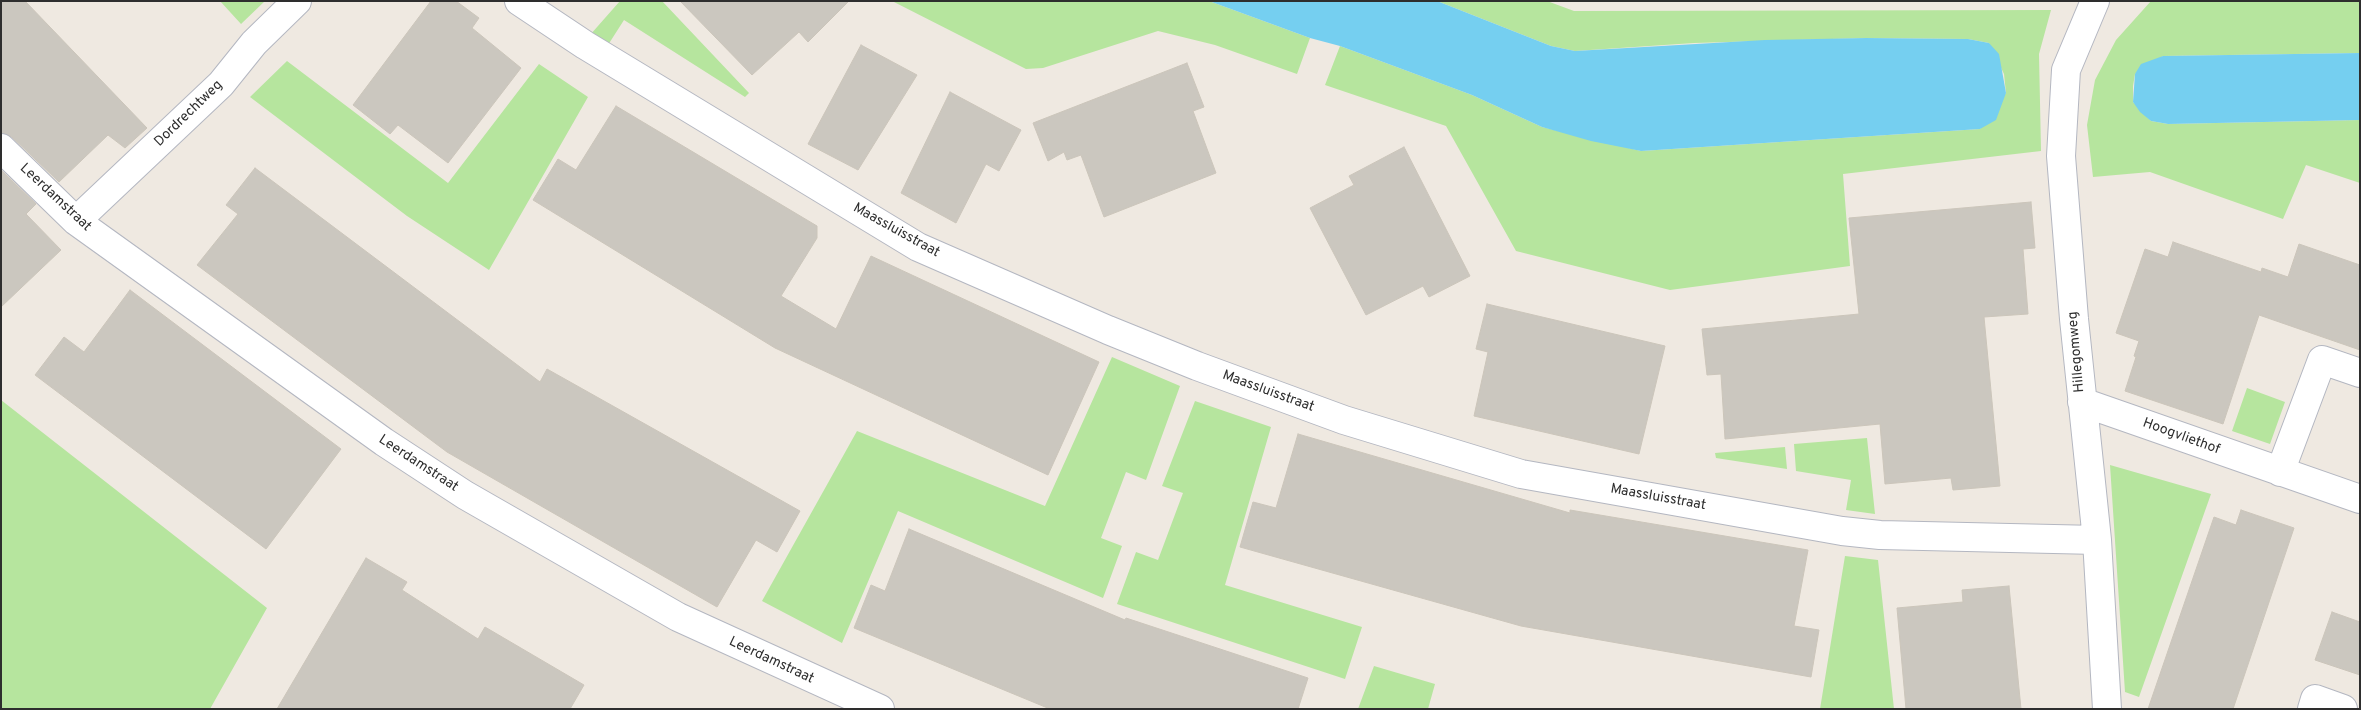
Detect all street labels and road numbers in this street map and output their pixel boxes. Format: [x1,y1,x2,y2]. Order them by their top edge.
street label: Dordrechtweg [151,77,227,151]
street label: Leerdamstraat [16,161,94,235]
street label: Maassluisstraat [850,200,942,262]
street label: Hillegomweg [2065,311,2089,393]
street label: Maassluisstraat [1220,368,1316,416]
street label: Hoogvliethof [2140,415,2222,459]
street label: Leerdamstraat [375,432,461,496]
street label: Maassluisstraat [1609,481,1707,515]
street label: Leerdamstraat [726,634,816,688]

